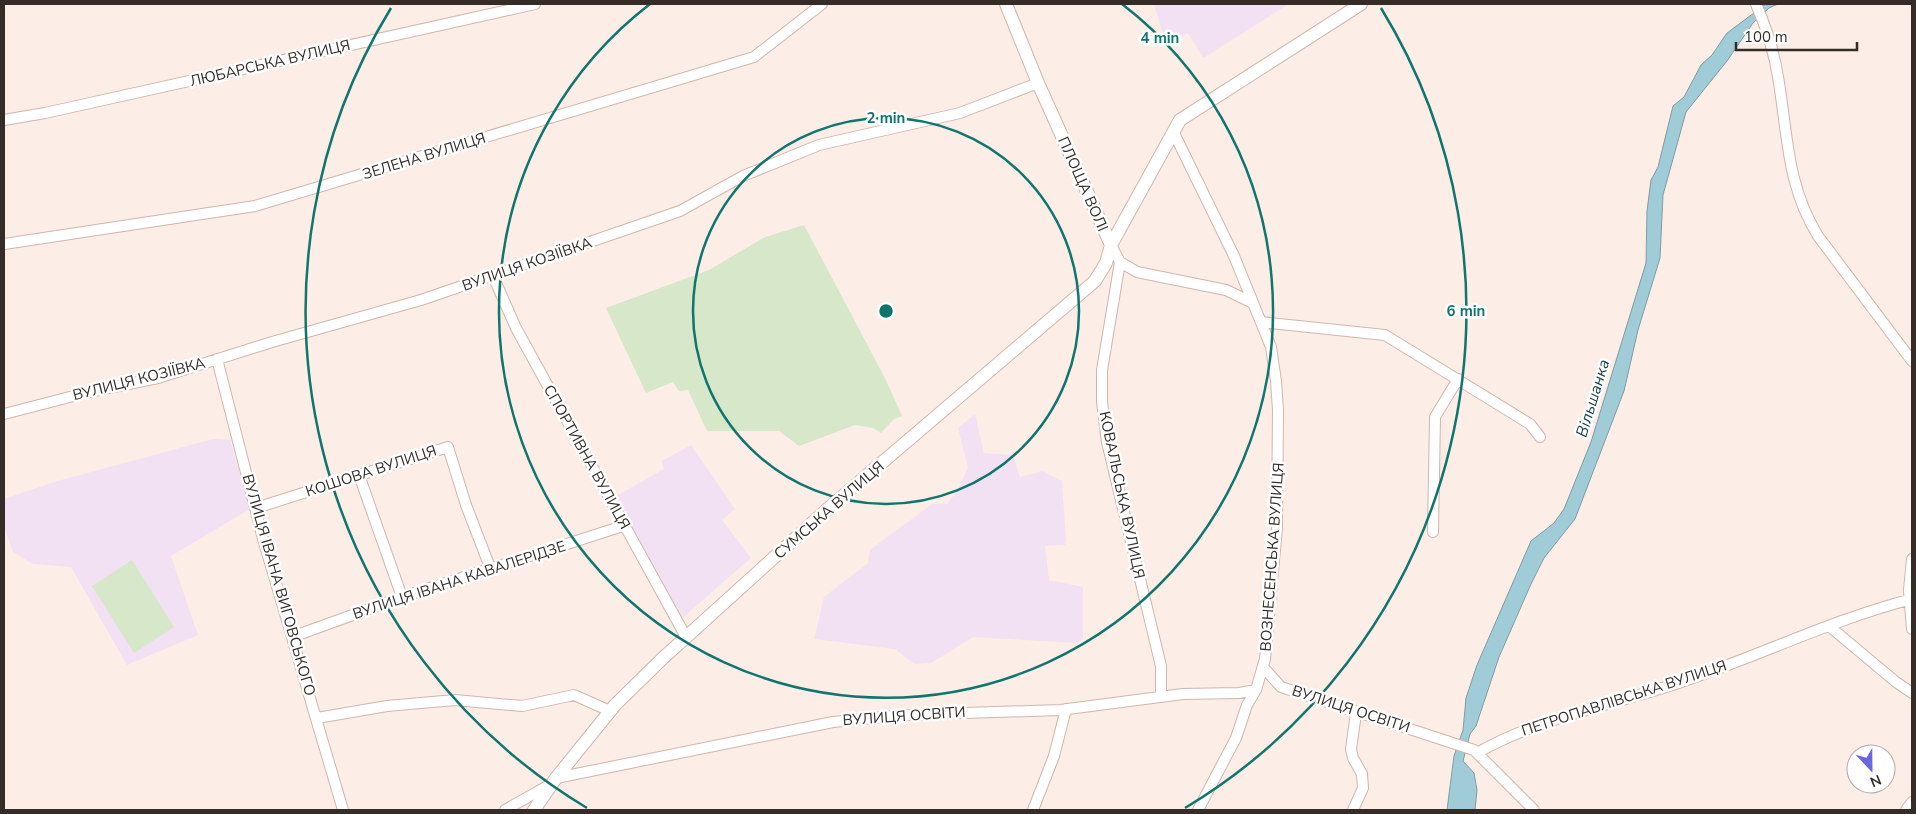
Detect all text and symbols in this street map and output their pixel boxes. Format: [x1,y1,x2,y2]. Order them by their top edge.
scale bar [1736,20,1857,52]
text: 100 m [1744,27,1788,47]
text: 4 min [1141,28,1179,48]
street label: ЛЮБАРСЬКА ВУЛИЦЯ [188,35,352,91]
text: 2 min [867,108,905,128]
street label: ЗЕЛЕНА ВУЛИЦЯ [360,128,488,184]
street label: ПЛОЩА ВОЛІ [1053,133,1113,235]
street label: ВУЛИЦЯ КОЗІЇВКА [459,232,595,296]
text: 6 min [1447,301,1485,321]
centre of rings [877,302,895,320]
street label: ВУЛИЦЯ КОЗІЇВКА [71,353,207,405]
water label: Вільшанка [1571,357,1615,440]
street label: СПОРТИВНА ВУЛИЦЯ [539,381,635,533]
street label: КОВАЛЬСЬКА ВУЛИЦЯ [1094,409,1150,581]
street label: КОШОВА ВУЛИЦЯ [303,440,439,502]
street label: СУМСЬКА ВУЛИЦЯ [770,456,888,564]
street label: ВОЗНЕСЕНСЬКА ВУЛИЦЯ [1255,462,1289,652]
street label: ВУЛИЦЯ ІВАНА ВИГОВСЬКОГО [238,472,320,698]
street label: ВУЛИЦЯ ІВАНА КАВАЛЕРІДЗЕ [350,536,568,624]
street label: ПЕТРОПАВЛІВСЬКА ВУЛИЦЯ [1519,655,1729,741]
street label: ВУЛИЦЯ ОСВІТИ [1289,680,1413,738]
street label: ВУЛИЦЯ ОСВІТИ [842,702,966,730]
north arrow [1846,744,1896,794]
text: N [1867,770,1884,791]

